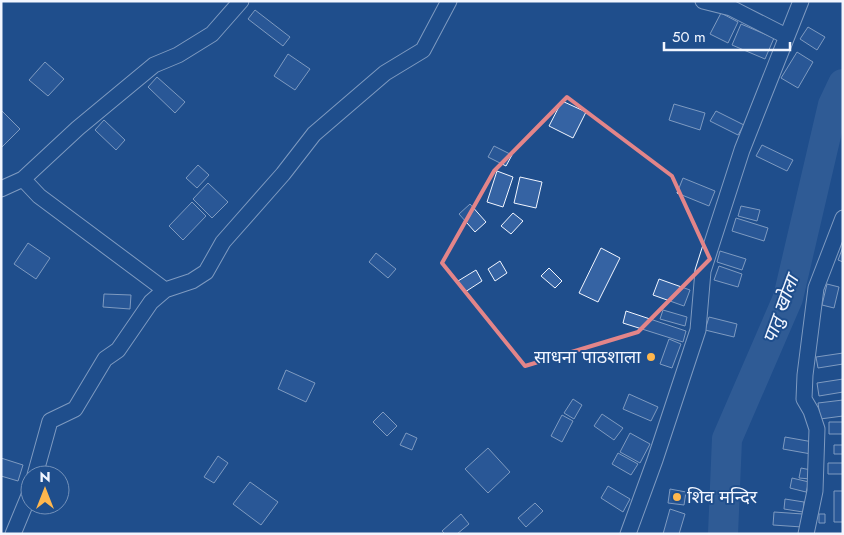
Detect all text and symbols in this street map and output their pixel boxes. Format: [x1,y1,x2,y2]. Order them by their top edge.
scale bar [664,20,790,52]
text: 50 m [672,26,706,48]
water label: पातु खोला [756,268,807,347]
place label: साधना पाठशाला [534,344,641,370]
marker: साधना पाठशाला [645,351,657,363]
north arrow [20,465,70,515]
text: N [39,467,51,487]
place label: शिव मन्दिर [687,484,758,510]
marker: शिव मन्दिर [671,491,683,503]

